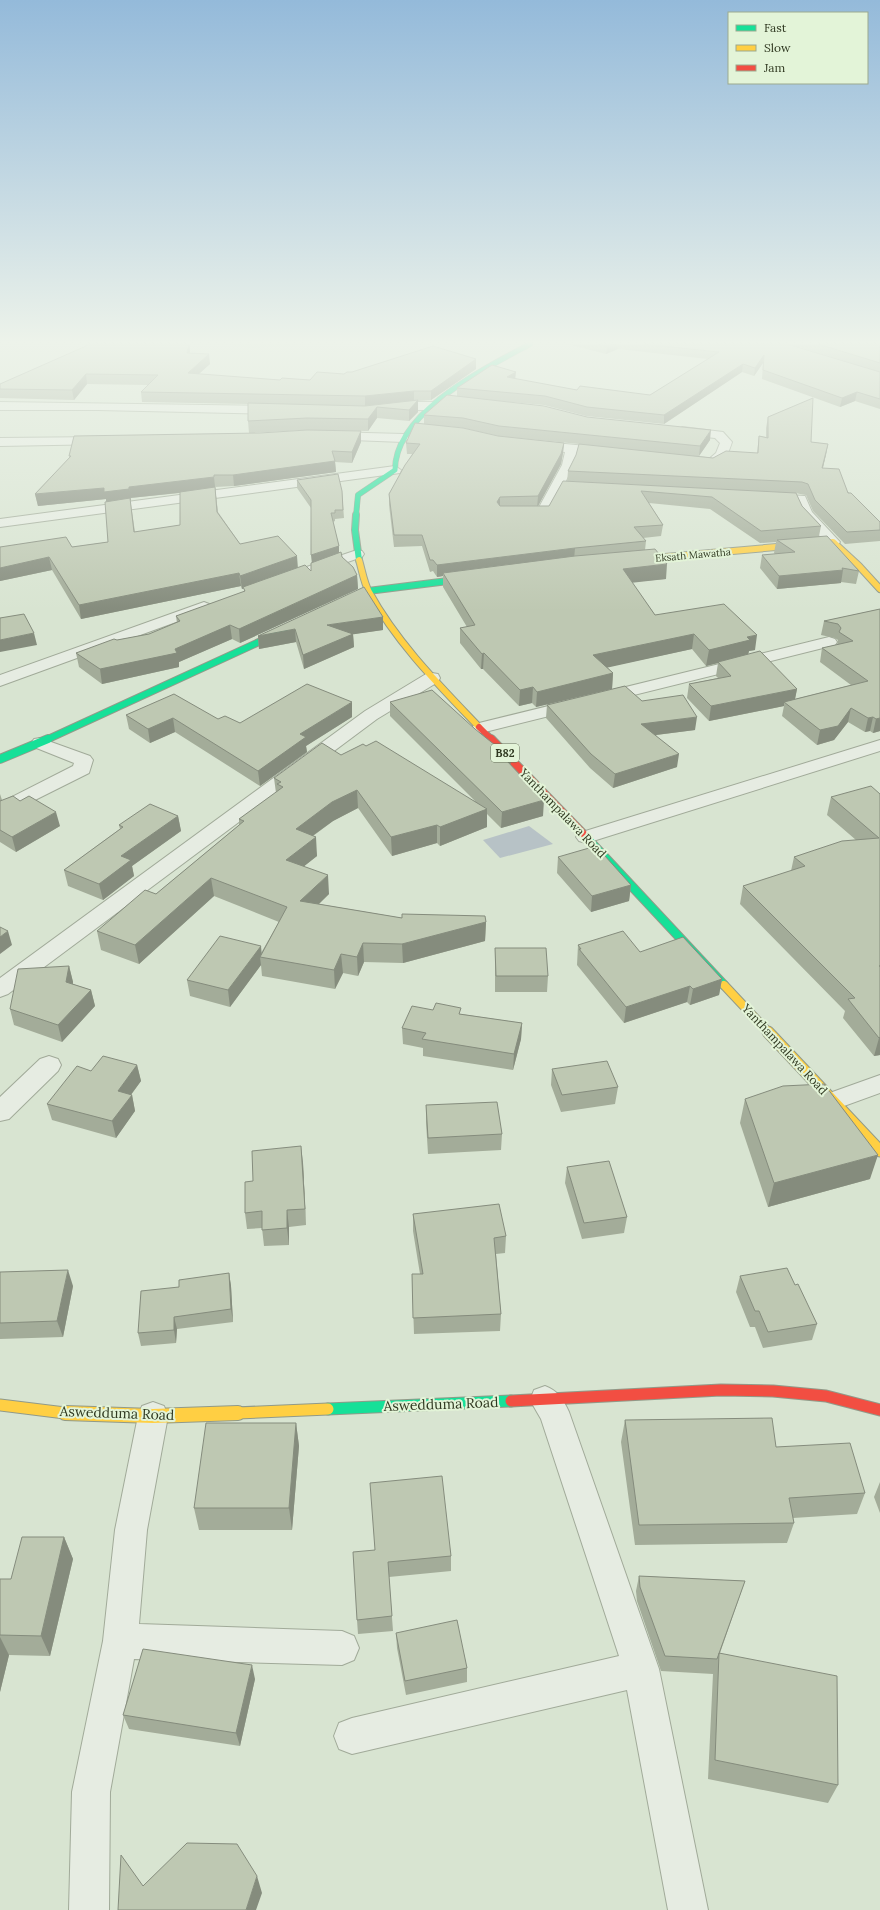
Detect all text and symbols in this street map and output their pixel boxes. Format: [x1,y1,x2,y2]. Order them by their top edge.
legend [728,12,868,84]
text: Fast [764,20,787,35]
text: Slow [764,40,791,55]
text: Jam [763,60,785,75]
street label: Eksath Mawatha [655,545,731,565]
road number: B82 [491,744,519,762]
street label: Yanthampalawa Road [516,764,610,861]
street label: Yanthampalawa Road [738,1000,831,1097]
street label: Aswedduma Road [382,1393,499,1415]
street label: Aswedduma Road [58,1402,175,1424]

